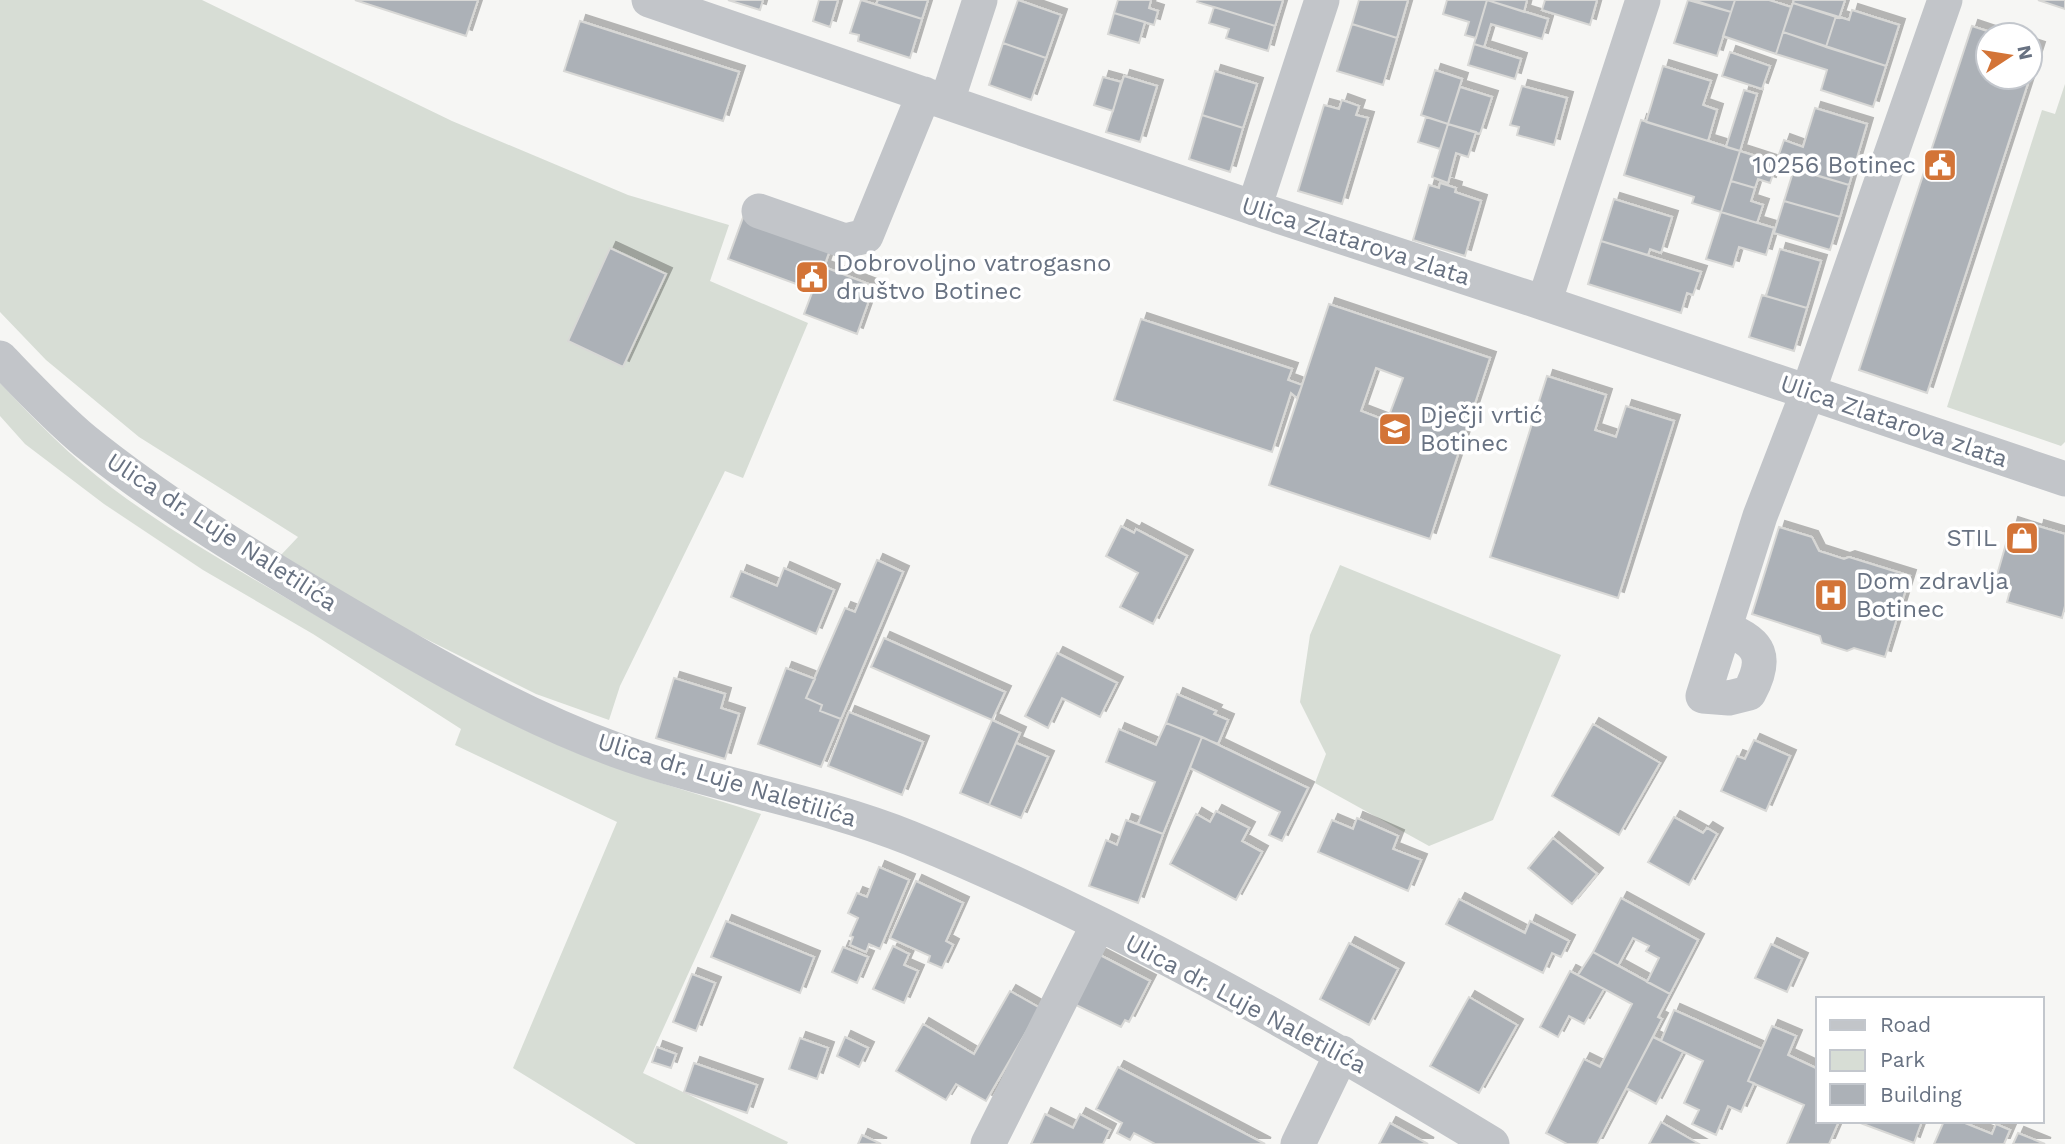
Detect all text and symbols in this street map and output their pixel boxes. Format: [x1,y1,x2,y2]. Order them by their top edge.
north arrow [1974,21,2044,91]
text: N [2012,43,2038,62]
public building icon: 10256 Botinec [1921,146,1959,184]
place label: 10256 Botinec [1753,151,1916,179]
street label: Ulica Zlatarova zlata [1238,191,1474,291]
place label: Dobrovoljno vatrogasno društvo Botinec [836,249,1111,305]
public building icon: Dobrovoljno vatrogasno društvo Botinec [793,258,831,296]
street label: Ulica Zlatarova zlata [1777,369,2011,473]
place label: Dječji vrtić Botinec [1420,401,1543,457]
school or university icon: Dječji vrtić Botinec [1376,410,1414,448]
street label: Ulica dr. Luje Naletilića [102,447,342,617]
shop icon: STIL [2003,519,2041,557]
place label: STIL [1946,524,1997,552]
place label: Dom zdravlja Botinec [1856,567,2009,623]
hospital icon: Dom zdravlja Botinec [1812,576,1850,614]
street label: Ulica dr. Luje Naletilića [594,727,860,833]
street label: Ulica dr. Luje Naletilića [1121,928,1371,1080]
legend [1816,997,2044,1123]
text: Road [1880,1012,1931,1037]
text: Park [1880,1047,1925,1072]
text: Building [1880,1082,1962,1107]

